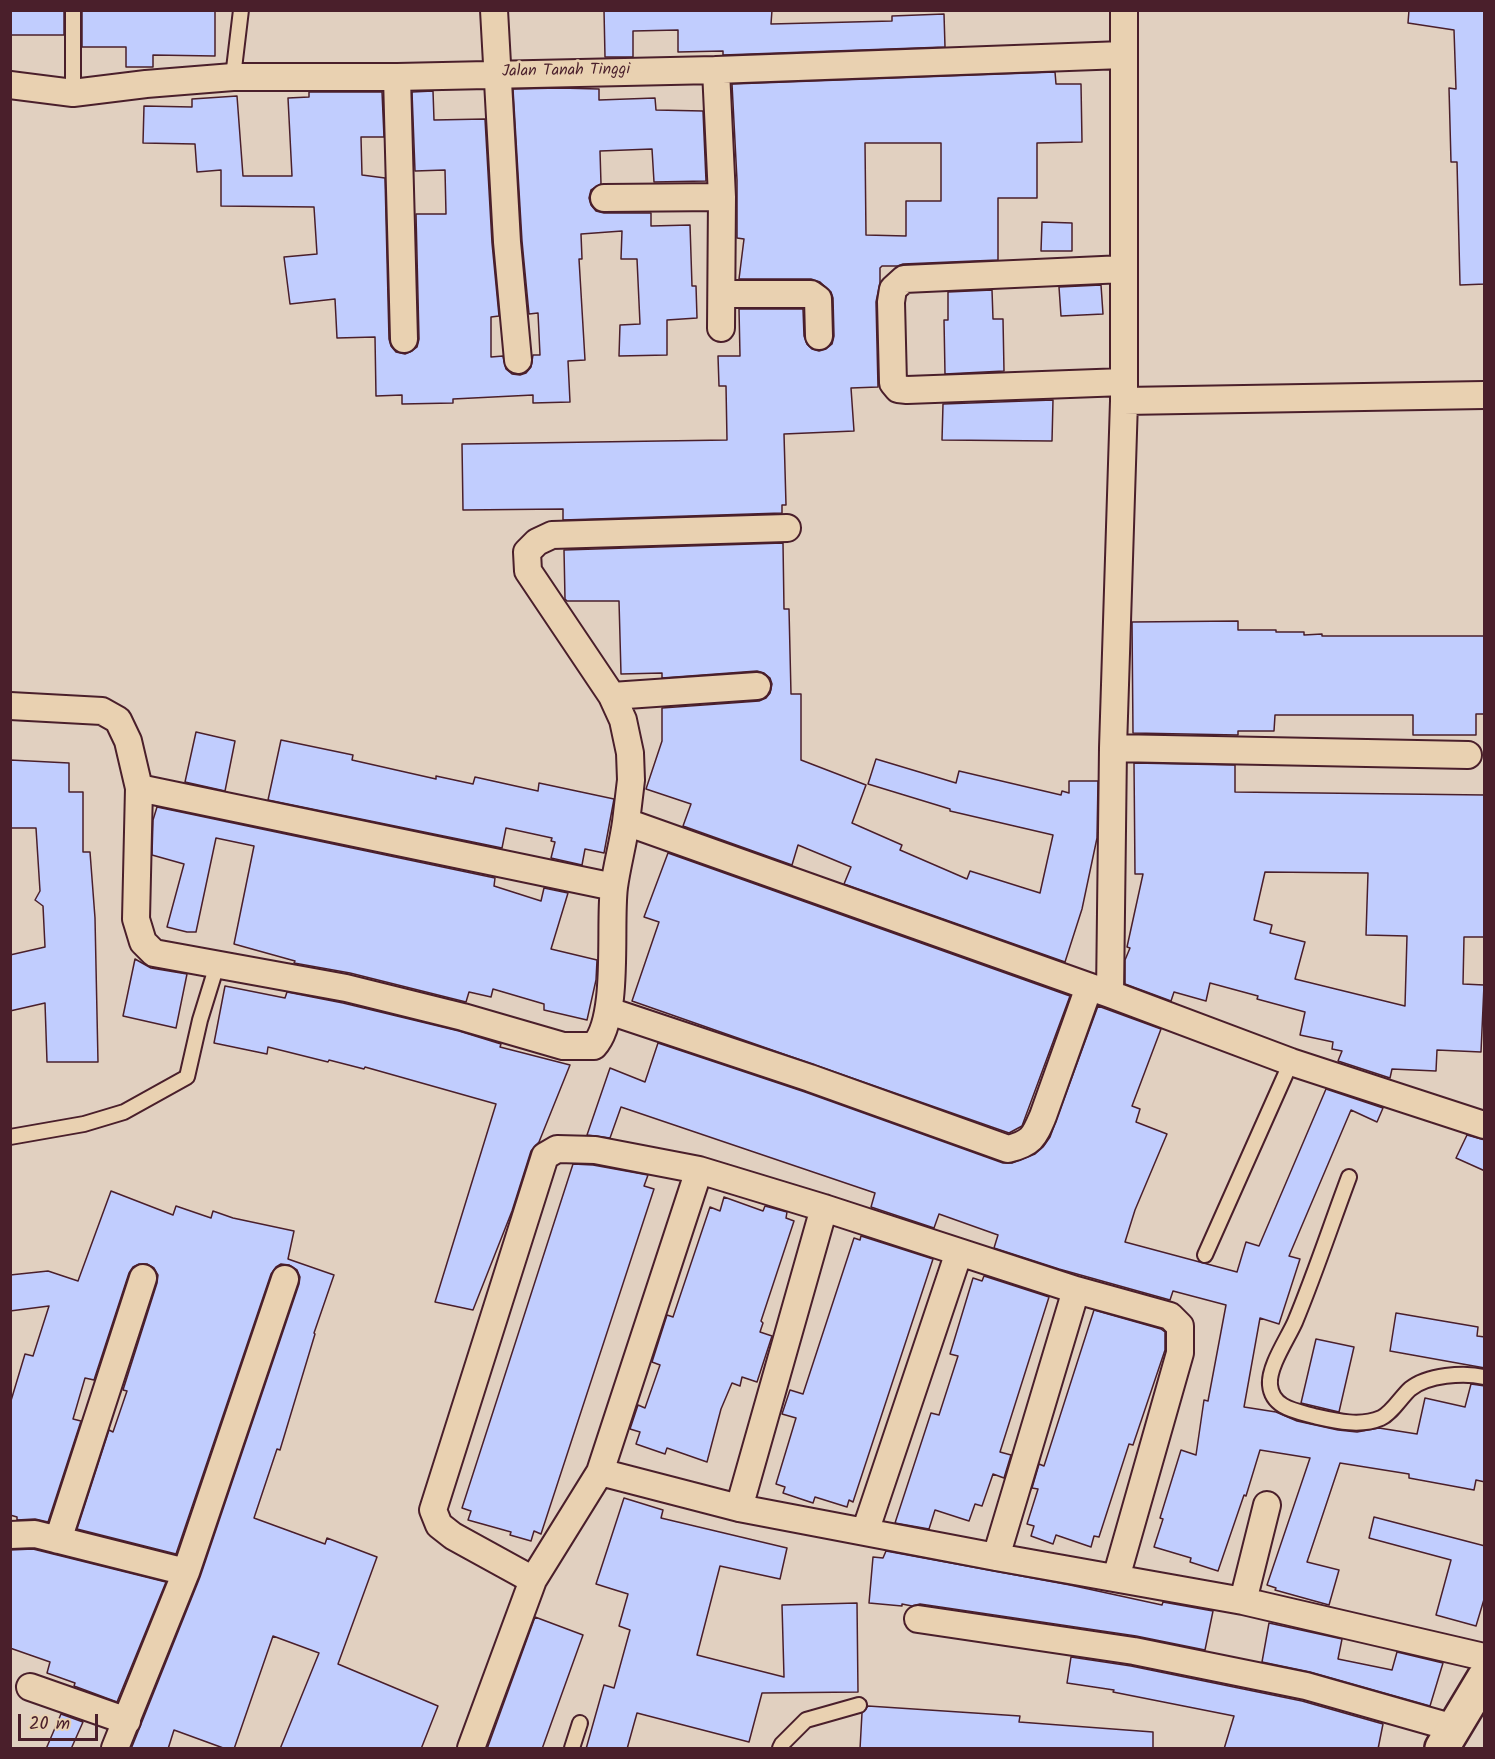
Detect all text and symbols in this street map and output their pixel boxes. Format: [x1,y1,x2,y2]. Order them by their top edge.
street label: Jalan Tanah Tinggi [502,61,630,83]
scale bar [21,1702,100,1740]
text: 20 m [29,1710,70,1739]

